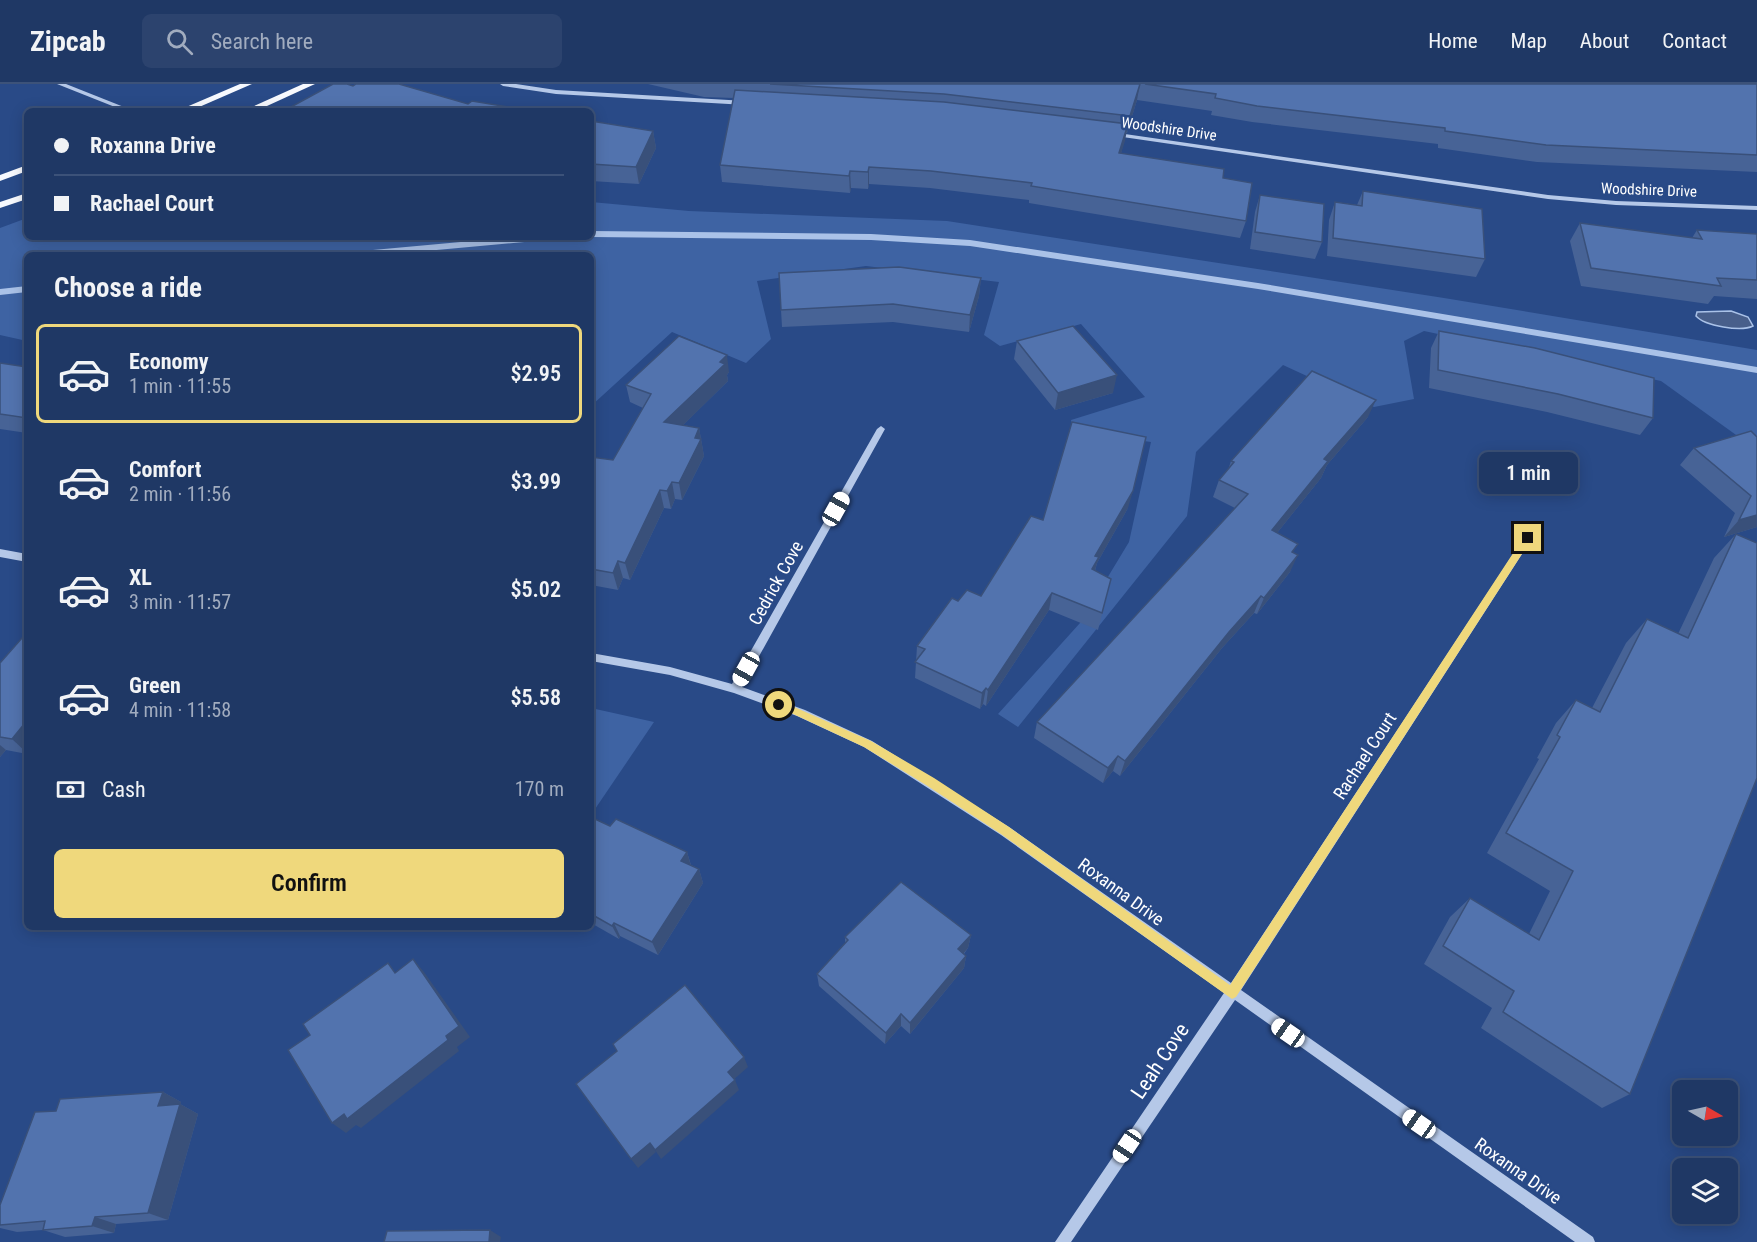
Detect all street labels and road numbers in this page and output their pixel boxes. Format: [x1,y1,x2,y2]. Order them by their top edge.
street label: Woodshire Drive [1120,113,1218,145]
street label: Woodshire Drive [1601,179,1697,201]
street label: Cedrick Cove [744,537,807,628]
street label: Rachael Court [1329,708,1401,803]
street label: Roxanna Drive [1074,853,1168,930]
street label: Leah Cove [1126,1019,1194,1103]
street label: Roxanna Drive [1471,1133,1566,1208]

